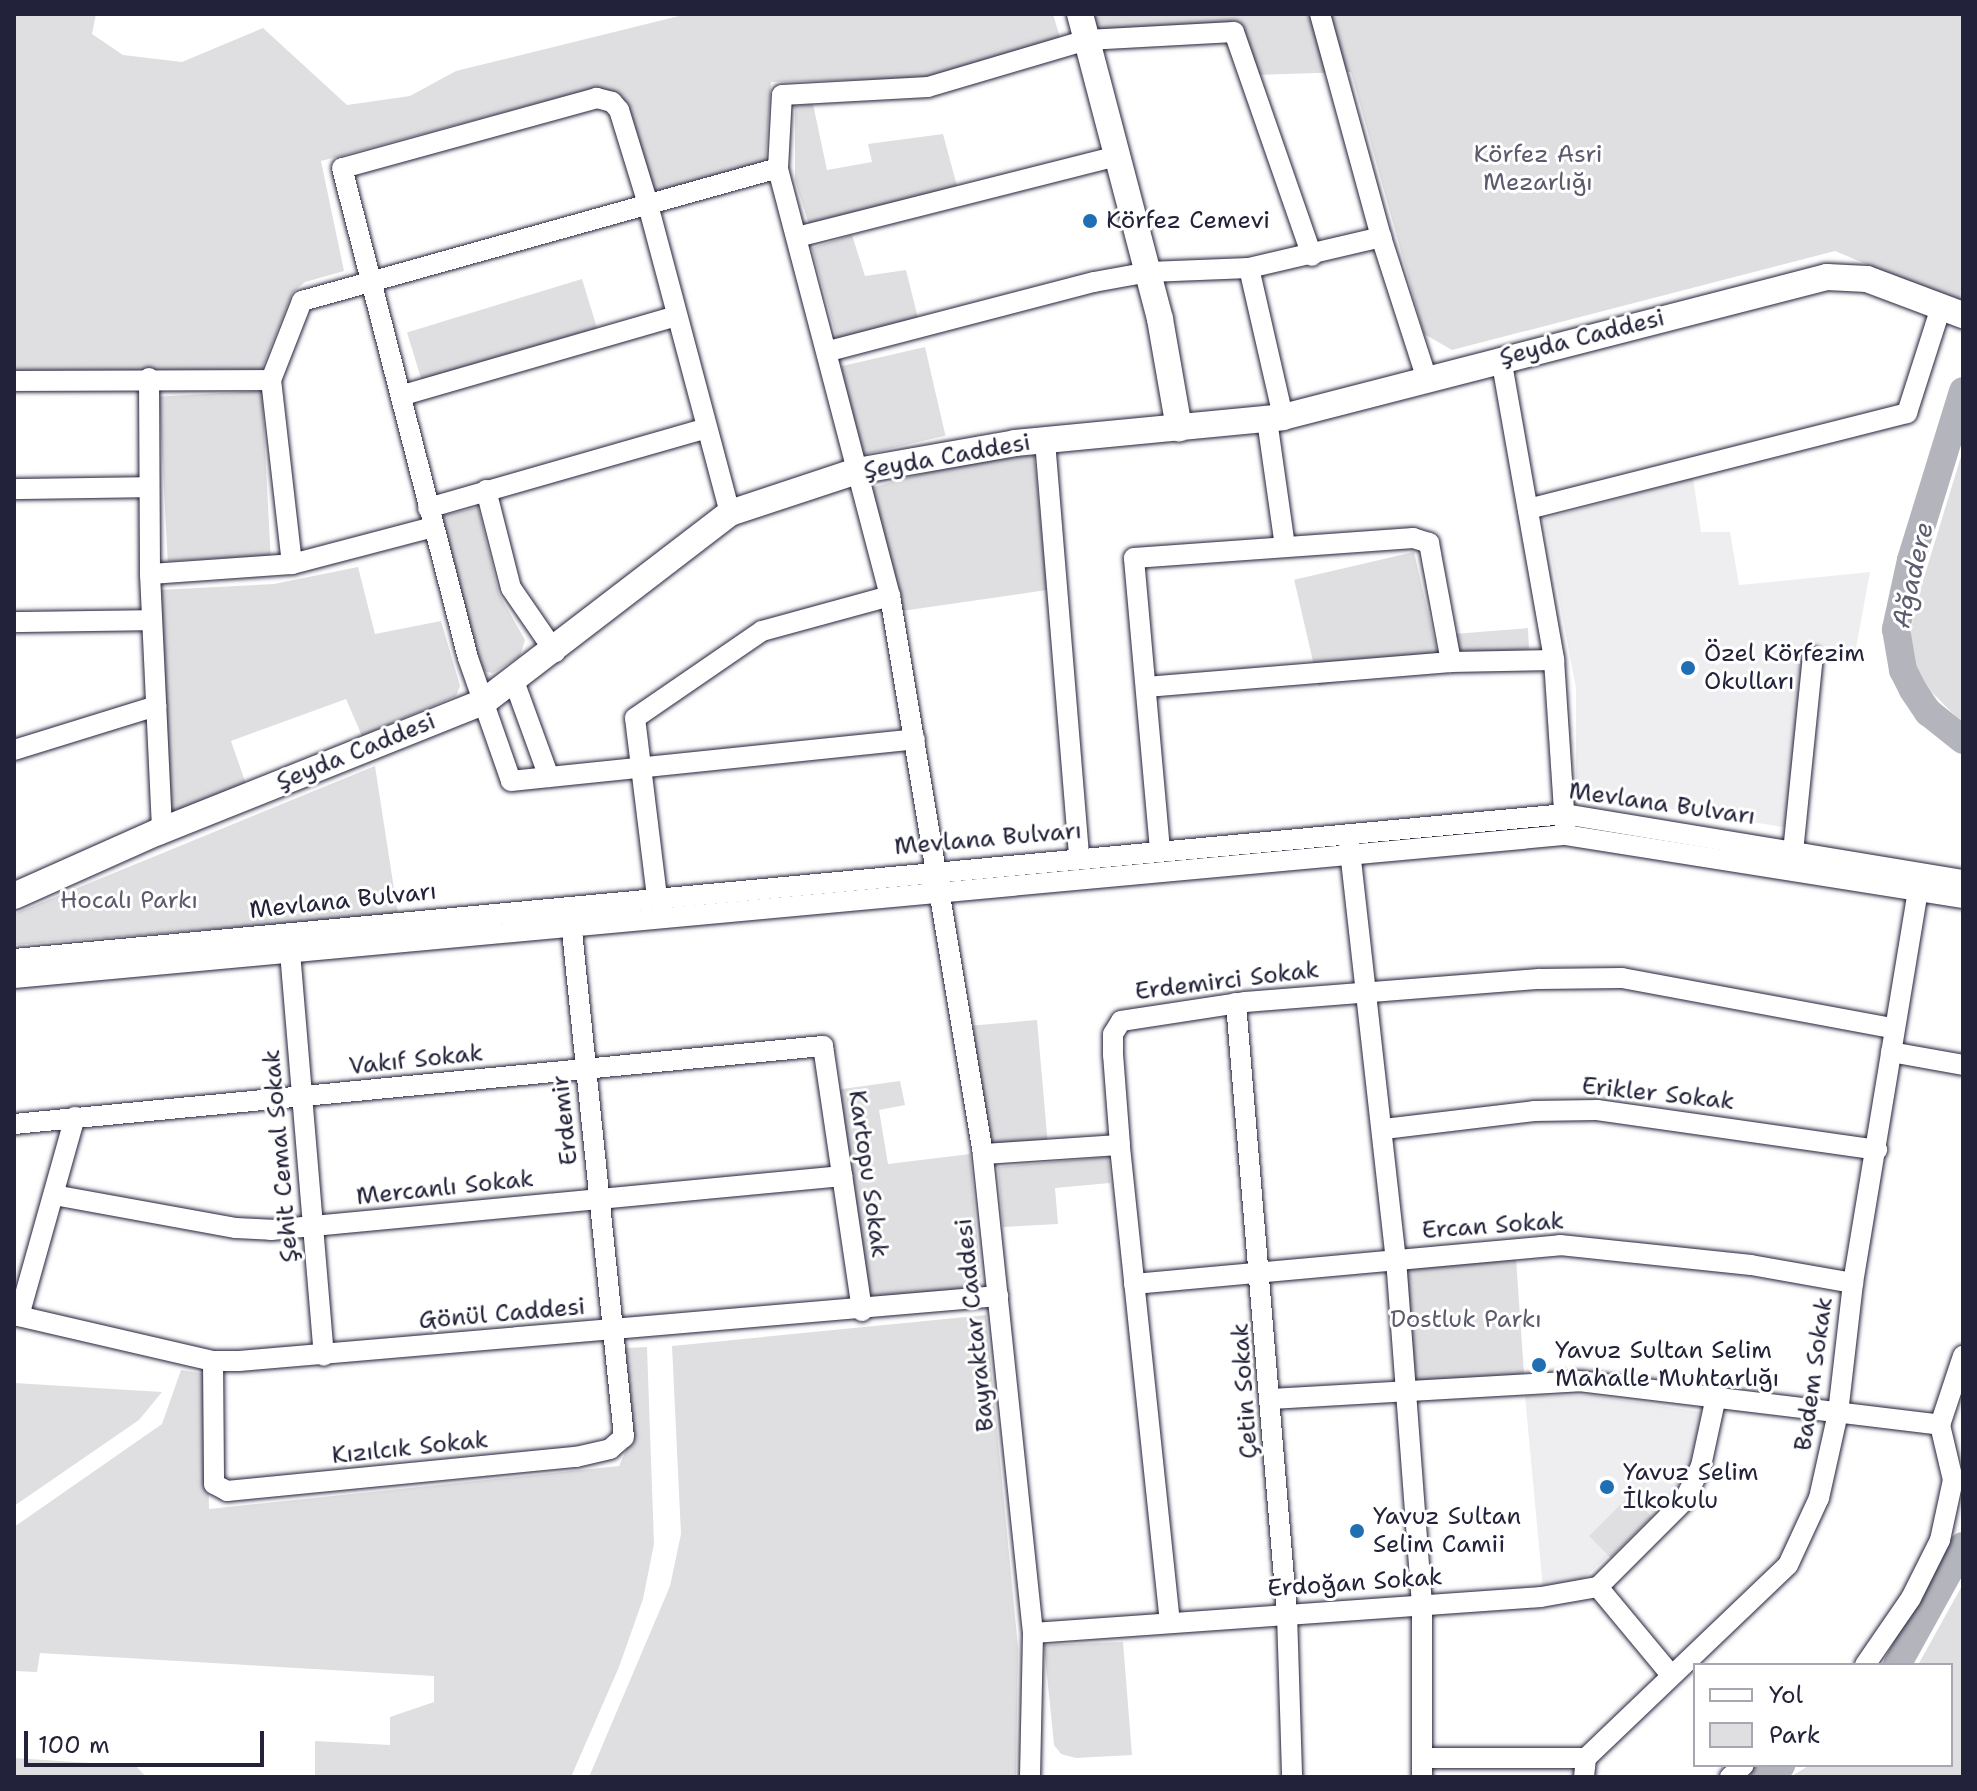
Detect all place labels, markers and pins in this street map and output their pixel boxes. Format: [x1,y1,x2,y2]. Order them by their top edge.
place label: Körfez Cemevi [1106,207,1270,235]
marker: Körfez Cemevi [1081,212,1099,230]
place label: Özel Körfezim Okulları [1704,640,1865,696]
marker: Özel Körfezim Okulları [1679,659,1697,677]
place label: Yavuz Sultan Selim Mahalle Muhtarlığı [1555,1337,1779,1393]
marker: Yavuz Sultan Selim Mahalle Muhtarlığı [1530,1356,1548,1374]
place label: Yavuz Selim İlkokulu [1623,1459,1758,1515]
marker: Yavuz Selim İlkokulu [1598,1478,1616,1496]
place label: Yavuz Sultan Selim Camii [1373,1503,1521,1559]
marker: Yavuz Sultan Selim Camii [1348,1522,1366,1540]

